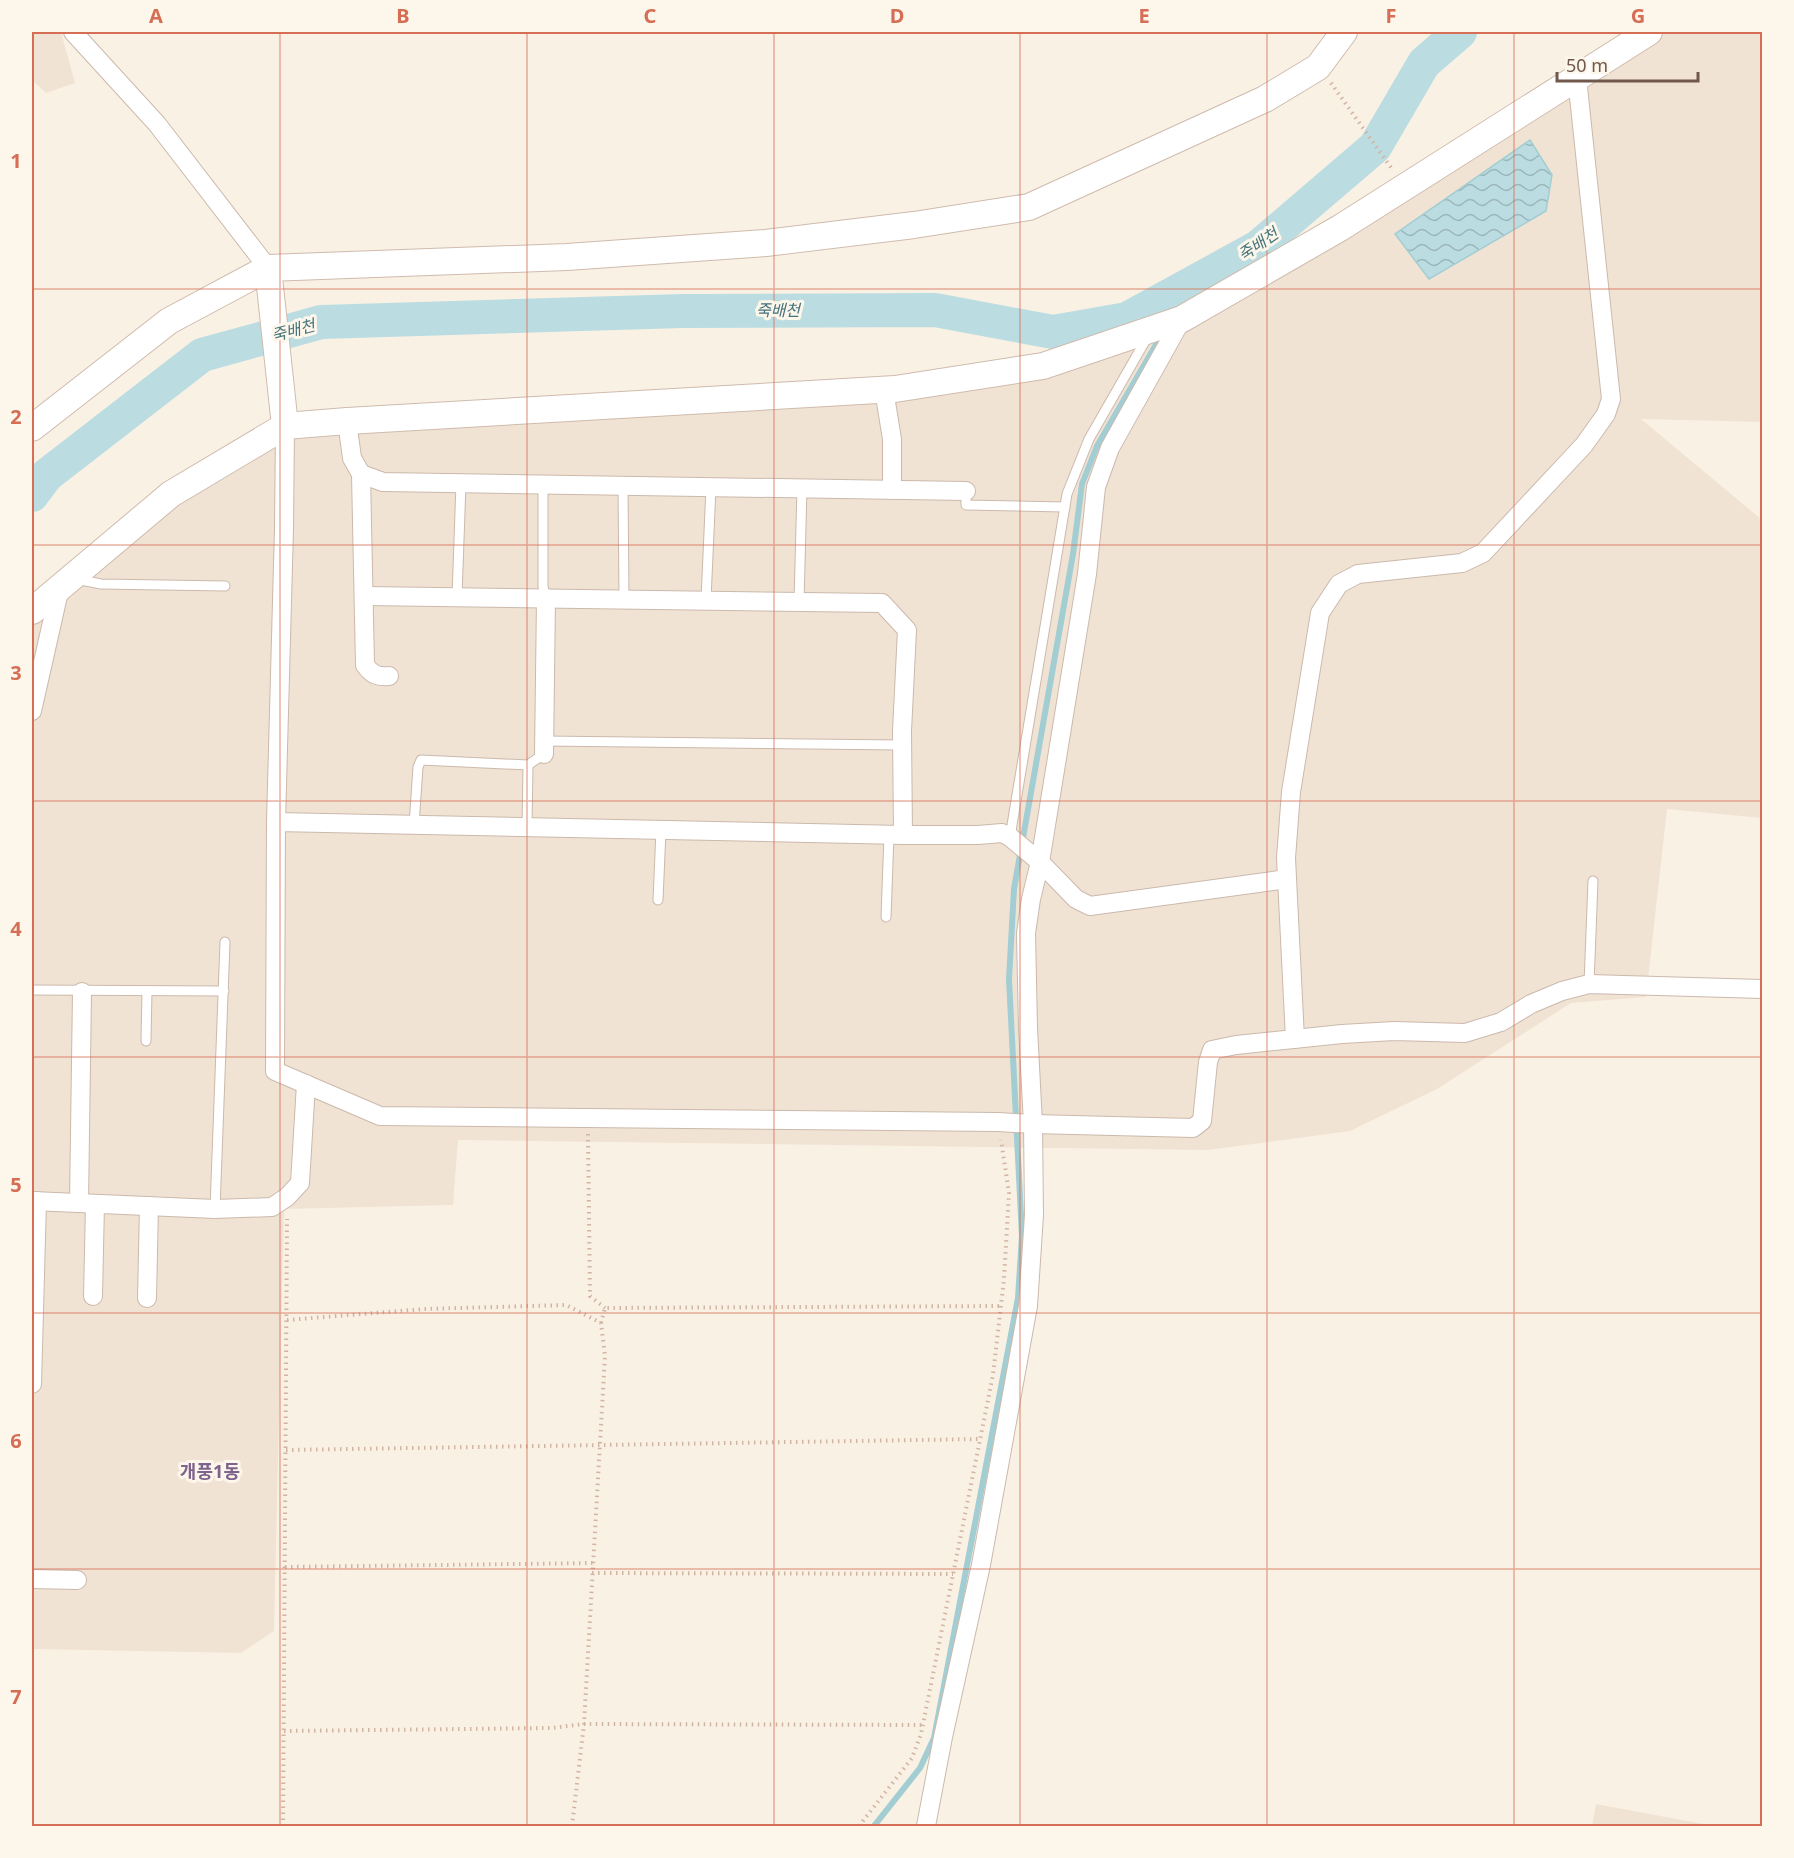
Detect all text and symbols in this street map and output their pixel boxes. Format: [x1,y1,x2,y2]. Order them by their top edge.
text: A [149,2,163,29]
text: B [396,2,410,29]
text: C [644,2,657,29]
text: D [890,2,904,29]
text: E [1138,2,1150,29]
text: F [1386,2,1396,29]
text: G [1631,2,1645,29]
scale bar [1557,45,1698,83]
text: 50 m [1566,53,1608,77]
text: 1 [10,147,22,174]
water label: 죽배천 [1234,221,1284,266]
water label: 죽배천 [756,299,802,321]
water label: 죽배천 [269,313,319,346]
text: 2 [10,403,22,430]
text: 3 [10,659,22,686]
text: 4 [10,915,22,942]
text: 5 [10,1171,22,1198]
text: 6 [10,1427,22,1454]
district label: 개풍1동 [180,1459,240,1483]
text: 7 [10,1683,22,1710]

